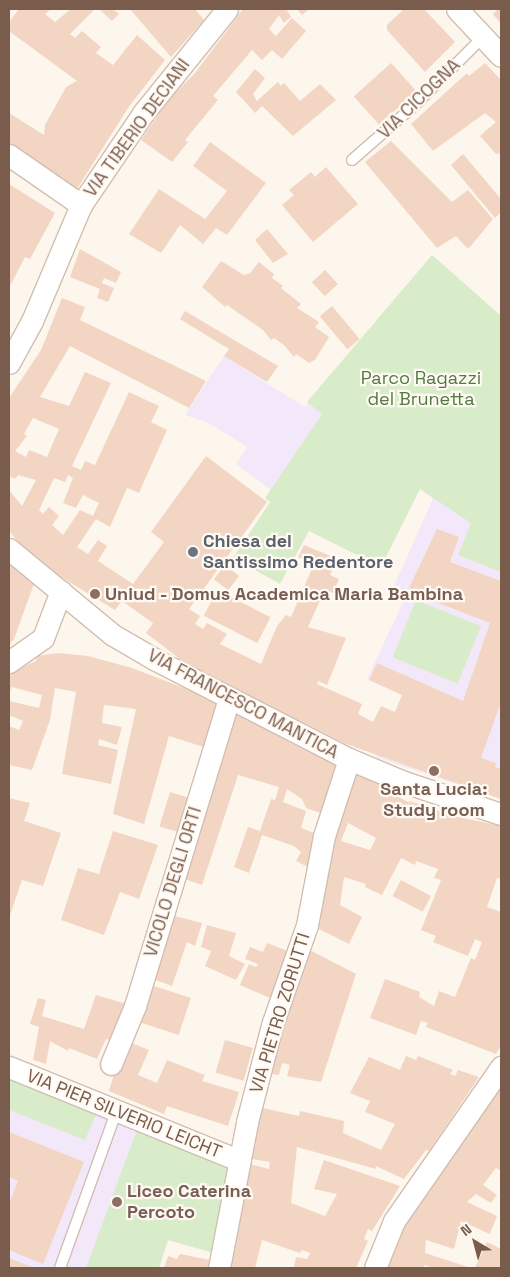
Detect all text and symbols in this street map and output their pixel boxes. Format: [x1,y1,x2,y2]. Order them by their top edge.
street label: VIA TIBERIO DECIANI [79,54,195,202]
street label: VIA CICOGNA [373,54,465,144]
park label: Parco Ragazzi del Brunetta [361,368,481,410]
place label: Chiesa del Santissimo Redentore [203,531,393,574]
marker: Chiesa del Santissimo Redentore [187,546,199,558]
place label: Uniud - Domus Academica Maria Bambina [105,583,464,605]
marker: Uniud - Domus Academica Maria Bambina [89,588,101,600]
street label: VIA FRANCESCO MANTICA [144,644,342,764]
marker: Santa Lucia: Study room [428,765,440,777]
place label: Santa Lucia: Study room [380,779,488,822]
street label: VICOLO DEGLI ORTI [140,804,206,960]
street label: VIA PIETRO ZORUTTI [245,930,315,1096]
street label: VIA PIER SILVERIO LEICHT [23,1065,225,1163]
place label: Liceo Caterina Percoto [127,1181,251,1224]
marker: Liceo Caterina Percoto [111,1196,123,1208]
north arrow [450,1217,500,1267]
text: N [457,1220,475,1240]

